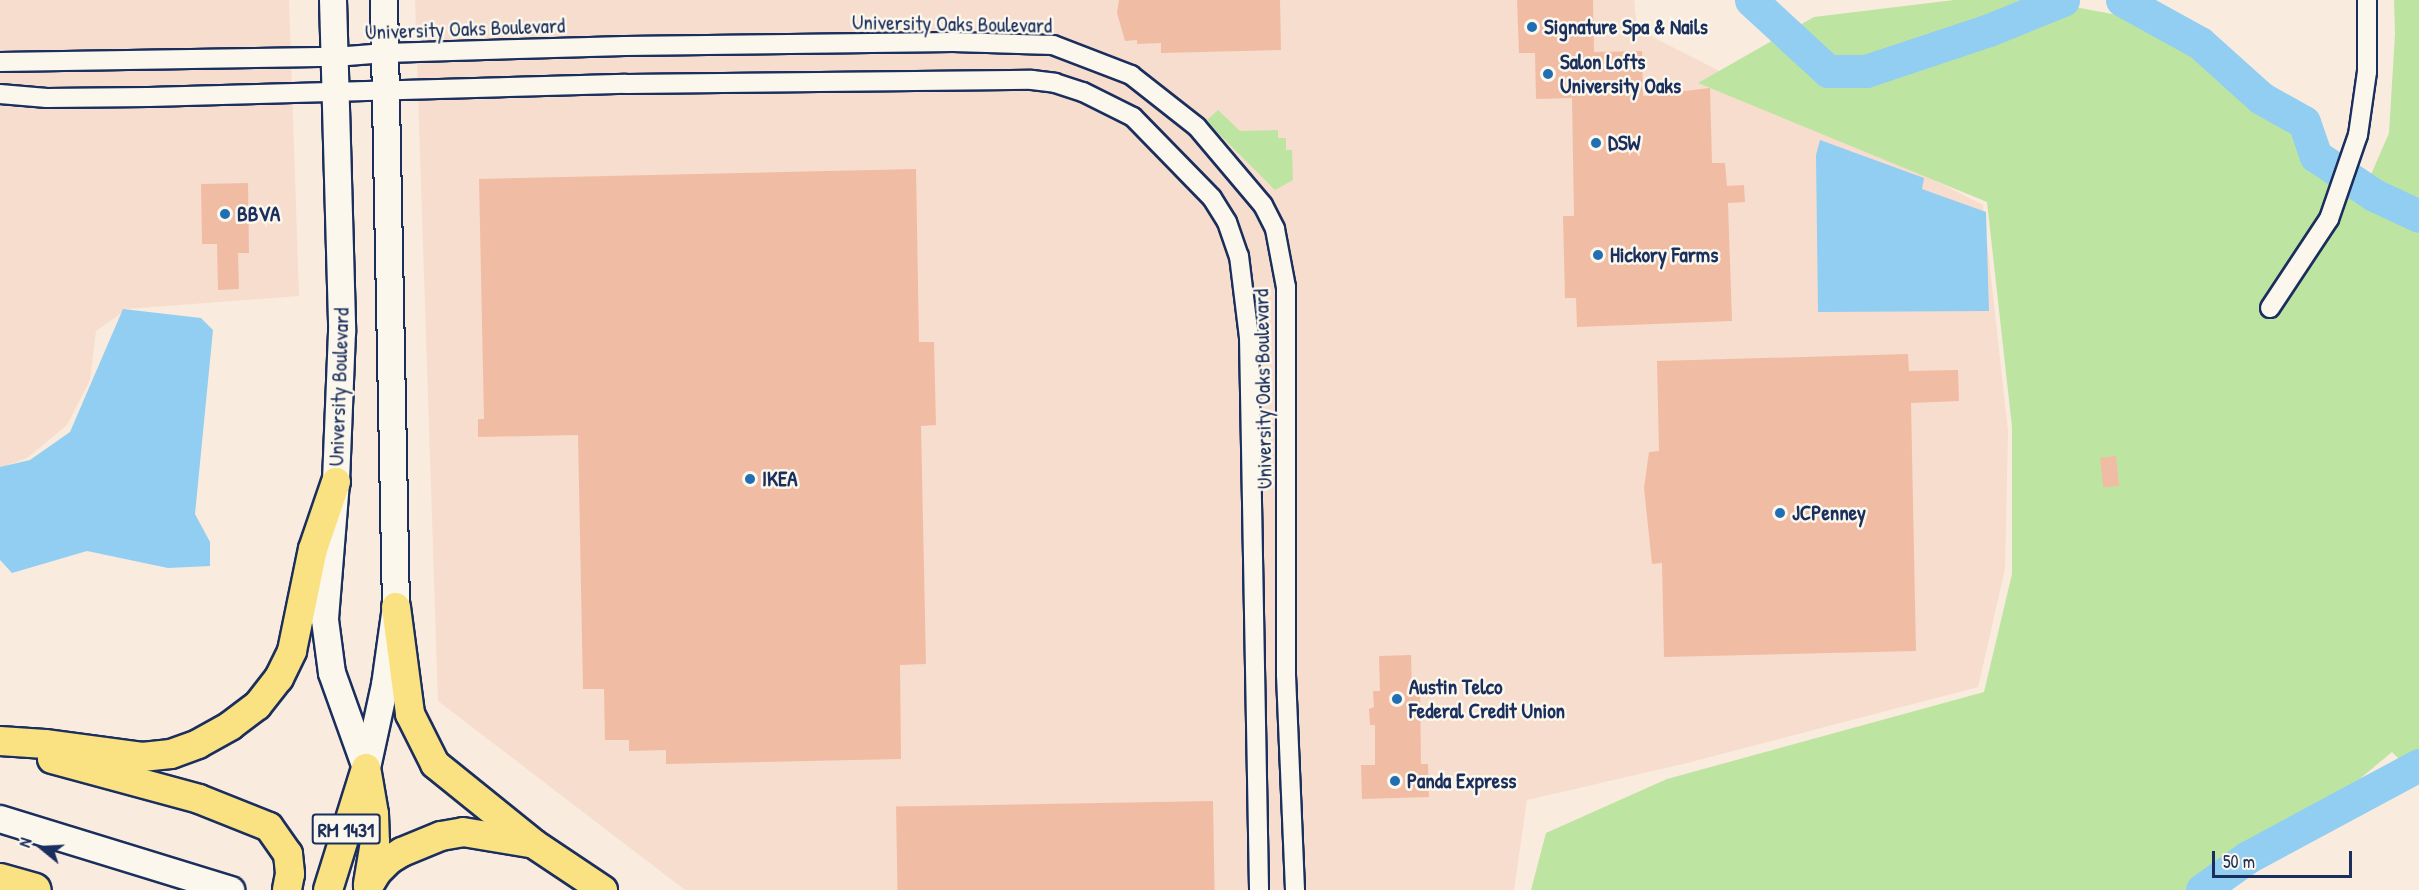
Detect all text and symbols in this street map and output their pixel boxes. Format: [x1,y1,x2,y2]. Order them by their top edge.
street label: University Oaks Boulevard [852,10,1052,38]
street label: University Oaks Boulevard [365,13,565,45]
place label: Signature Spa & Nails [1544,14,1708,40]
marker: Signature Spa & Nails [1525,20,1539,34]
place label: Salon Lofts University Oaks [1560,49,1681,99]
marker: Salon Lofts University Oaks [1541,67,1555,81]
place label: DSW [1608,130,1641,156]
marker: DSW [1589,136,1603,150]
place label: BBVA [237,201,280,227]
marker: BBVA [218,207,232,221]
place label: Hickory Farms [1610,242,1718,268]
marker: Hickory Farms [1591,248,1605,262]
street label: University Oaks Boulevard [1249,289,1277,489]
street label: University Boulevard [324,307,354,467]
place label: IKEA [762,466,797,492]
marker: IKEA [743,472,757,486]
place label: JCPenney [1792,500,1866,526]
marker: JCPenney [1773,506,1787,520]
place label: Austin Telco Federal Credit Union [1409,674,1565,724]
marker: Austin Telco Federal Credit Union [1390,692,1404,706]
place label: Panda Express [1407,768,1516,794]
marker: Panda Express [1388,774,1402,788]
road number: RM 1431 [312,812,380,846]
north arrow [12,818,72,878]
text: N [13,835,37,850]
scale bar [2215,839,2354,877]
text: 50 m [2223,849,2255,874]

